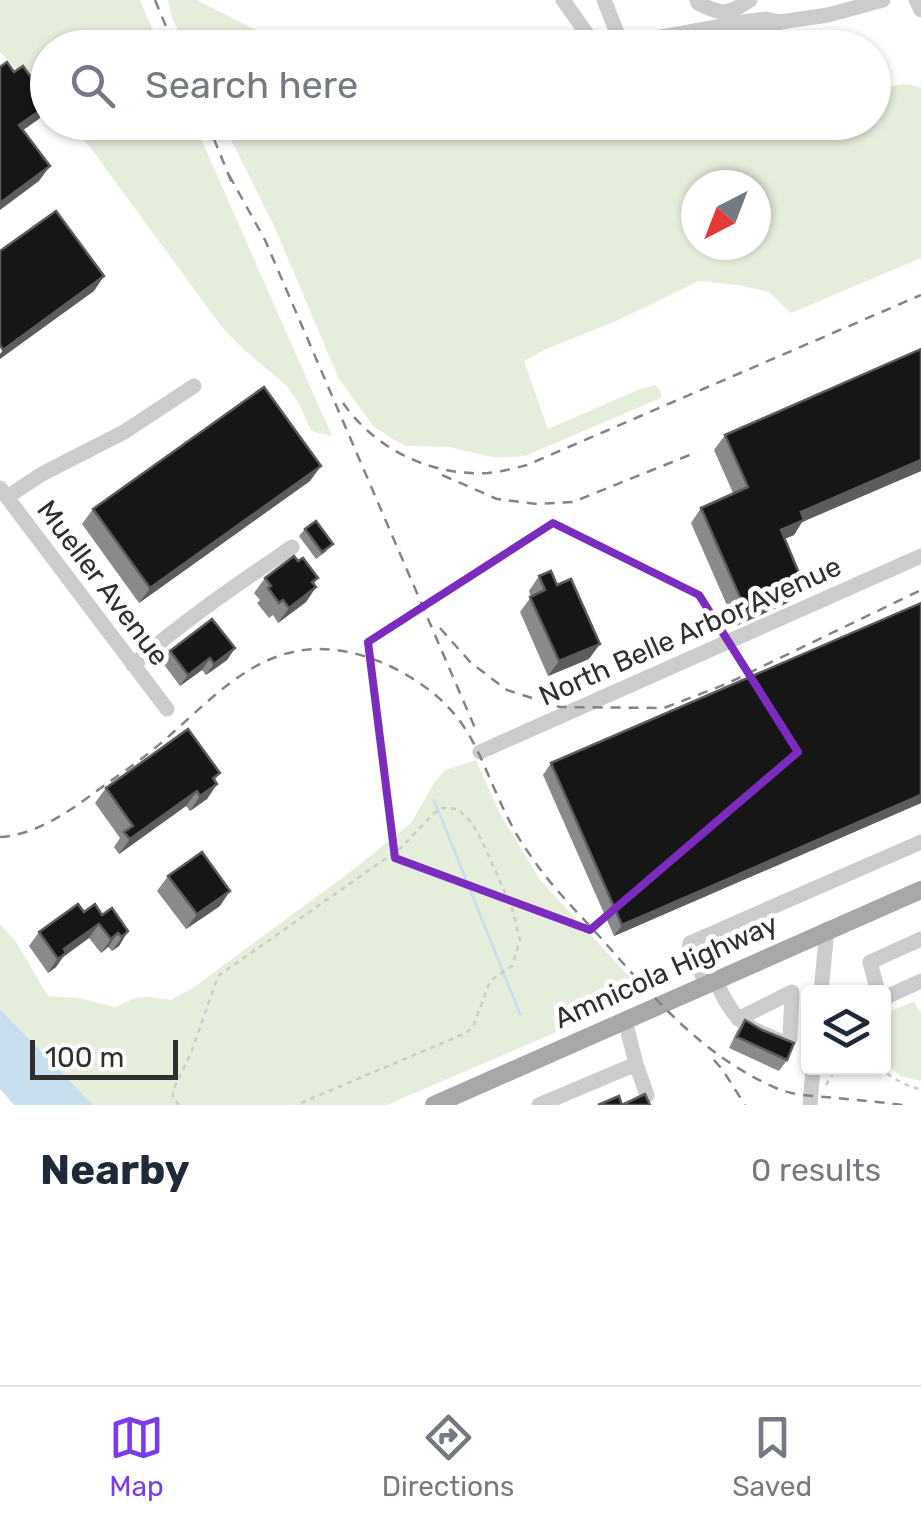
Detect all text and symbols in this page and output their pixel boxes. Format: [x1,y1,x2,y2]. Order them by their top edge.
search box [30,30,891,140]
icon: search [65,58,120,113]
text: Search here [145,62,358,108]
north arrow [681,170,771,260]
street label: Mueller Avenue [30,494,176,672]
street label: North Belle Arbor Avenue [534,549,846,713]
street label: Amnicola Highway [549,907,783,1035]
map controls [801,985,891,1075]
button: layers [801,985,891,1075]
scale bar [30,1035,178,1080]
text: 100 m [45,1041,124,1074]
text: Nearby [40,1145,190,1195]
text: 0 results [751,1151,881,1189]
tab: Map [109,1410,164,1503]
tab: Directions [382,1410,514,1503]
tab: Saved [732,1410,812,1503]

